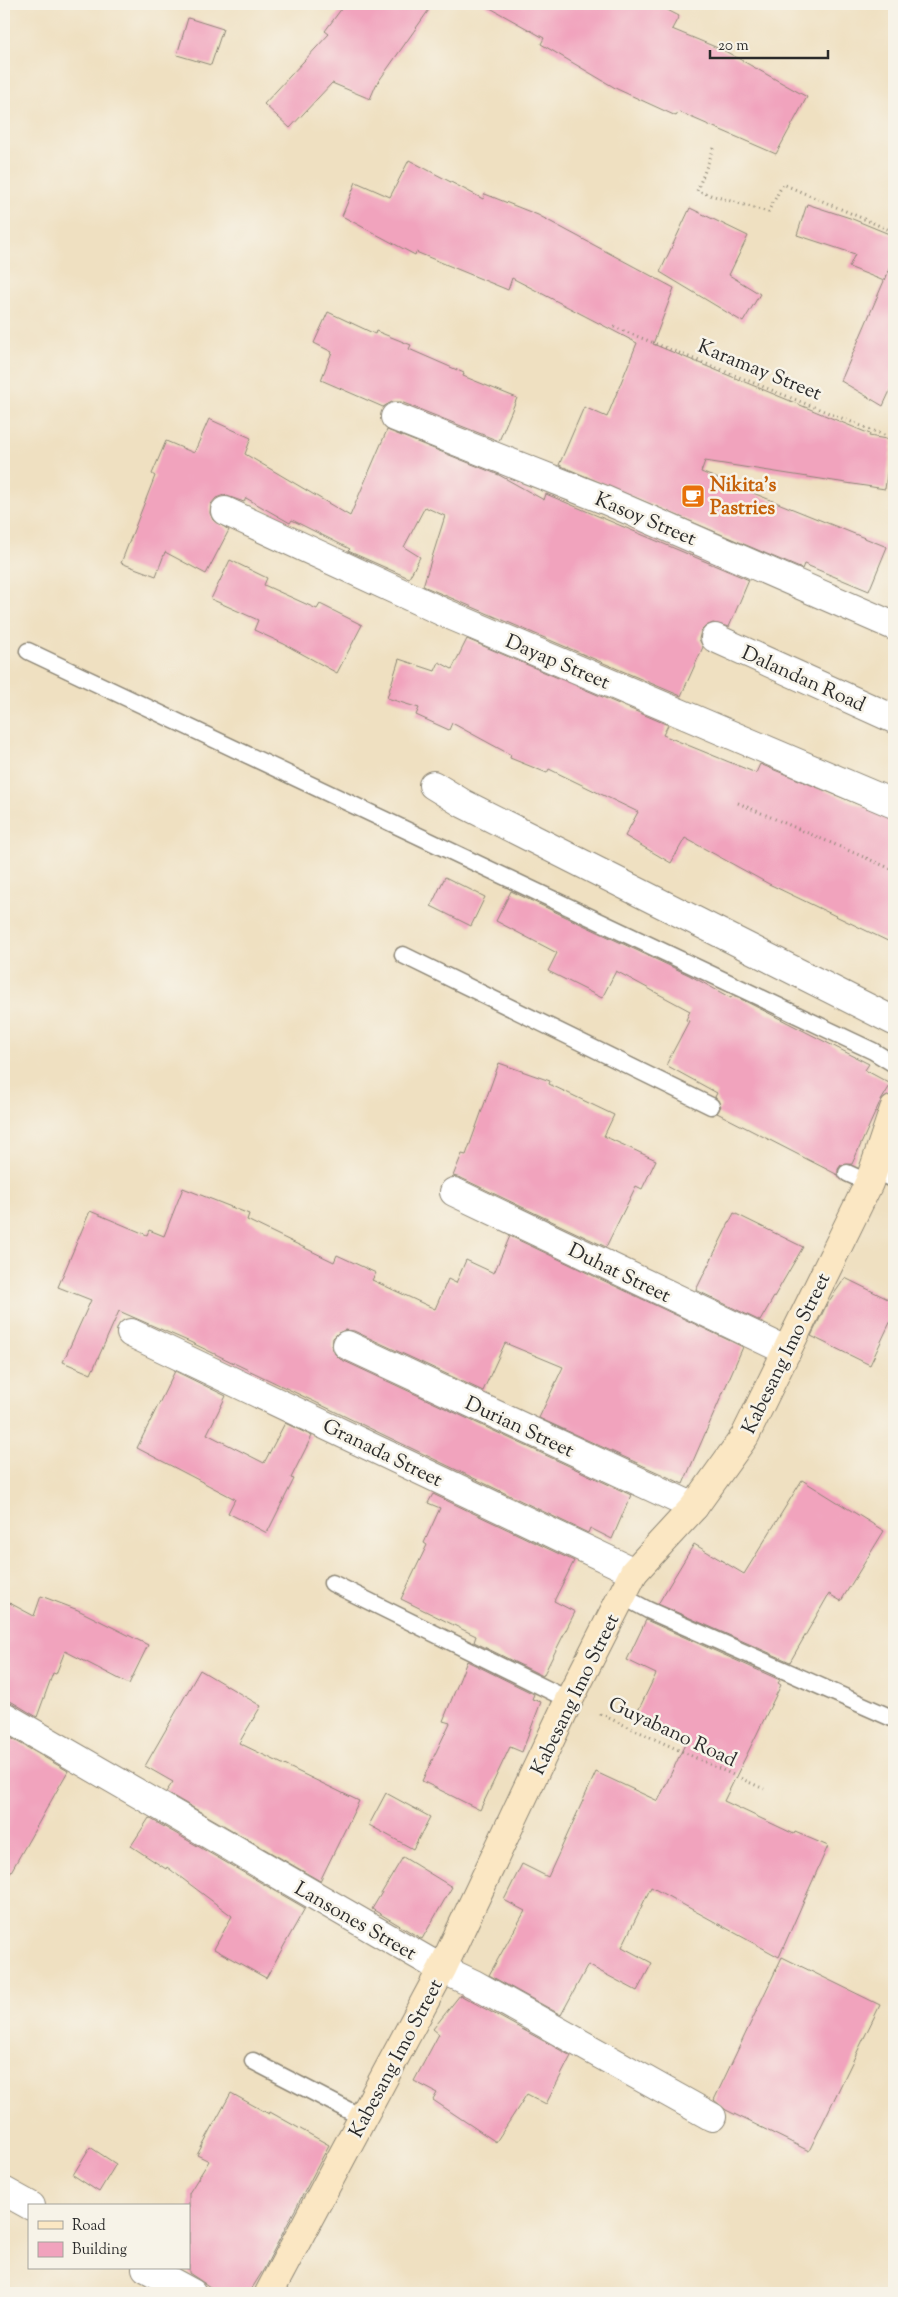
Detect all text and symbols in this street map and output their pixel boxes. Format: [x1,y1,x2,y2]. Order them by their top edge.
scale bar [710,28,828,60]
text: 20 m [718,36,749,57]
street label: Karamay Street [693,333,826,409]
place label: Nikita's Pastries [710,472,776,524]
cafe icon: Nikita's Pastries [680,483,706,509]
street label: Kasoy Street [590,486,700,555]
street label: Dayap Street [500,628,614,698]
street label: Dalandan Road [736,640,870,721]
street label: Duhat Street [563,1237,675,1312]
street label: Kabesang Imo Street [736,1268,839,1440]
street label: Durian Street [460,1390,578,1466]
street label: Granada Street [317,1413,447,1496]
street label: Kabesang Imo Street [525,1609,628,1781]
street label: Guyabano Road [603,1691,741,1776]
street label: Lansones Street [288,1875,421,1969]
street label: Kabesang Imo Street [343,1974,451,2144]
legend [28,2204,190,2270]
text: Road [72,2216,106,2237]
text: Building [72,2240,127,2261]

